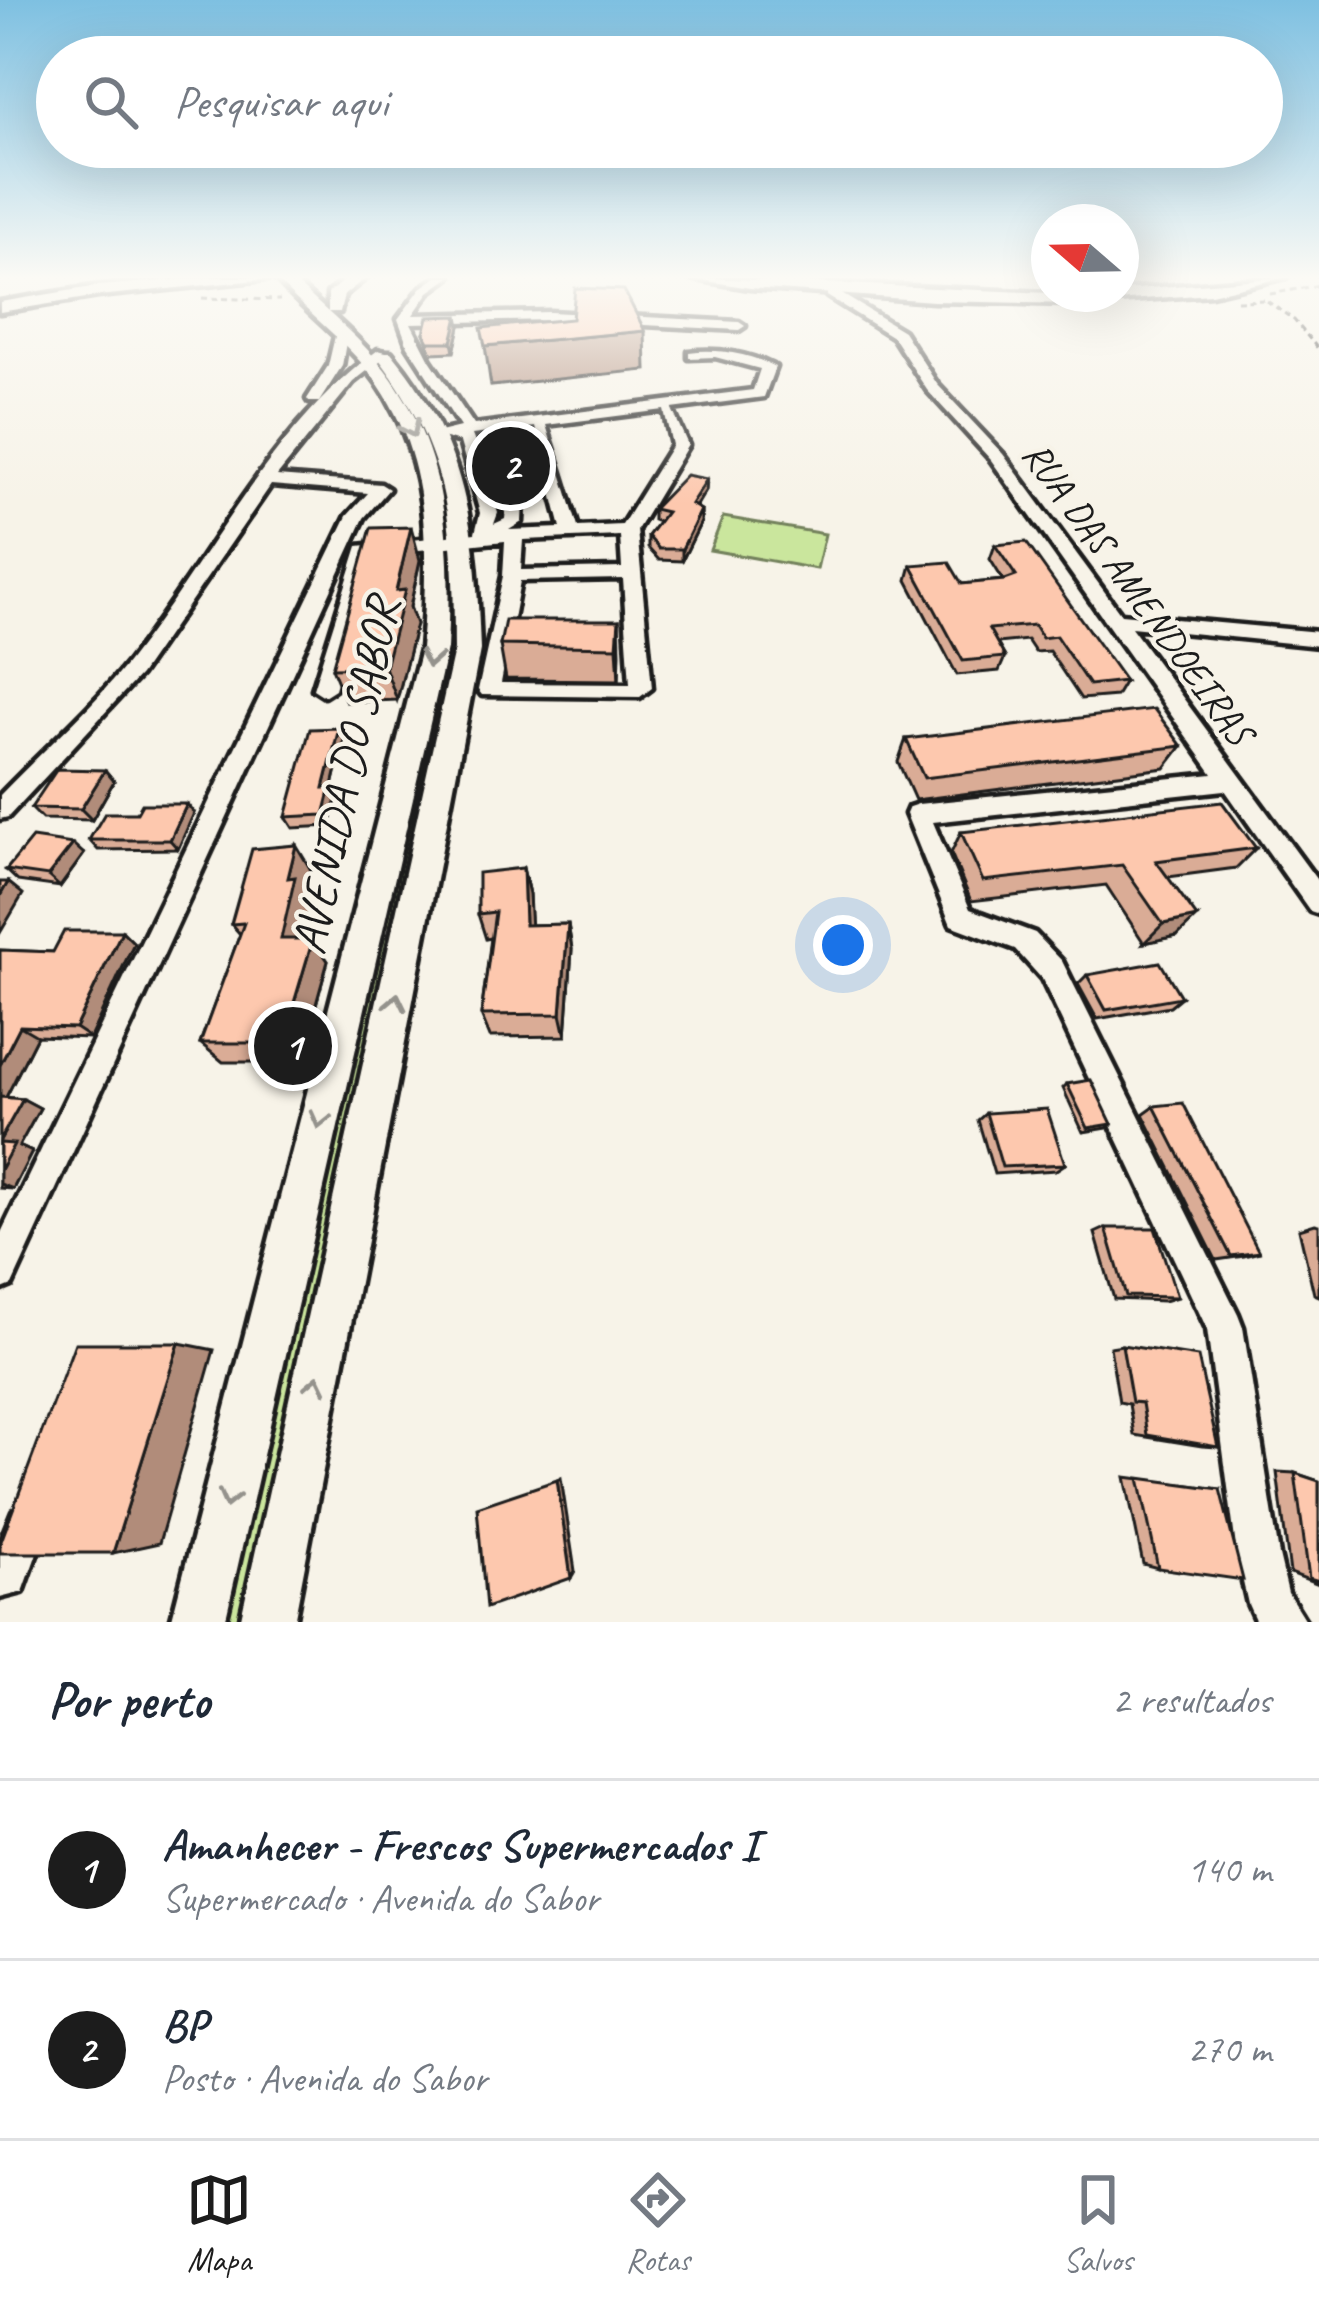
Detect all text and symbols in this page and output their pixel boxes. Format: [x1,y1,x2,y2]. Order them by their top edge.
search box [36,36,1283,168]
icon: search [78,69,144,135]
text: Pesquisar aqui [174,74,388,131]
north arrow [1031,204,1139,312]
one-way arrow [397,417,420,438]
pin: 2 [472,421,550,511]
street label: RUA DAS AMENDOEIRAS [1012,432,1267,758]
street label: AVENIDA DO SABOR [278,588,413,959]
one-way arrow [418,649,444,669]
your location [813,915,873,975]
one-way arrow [382,993,408,1013]
pin: 1 [254,1001,332,1091]
one-way arrow [309,1110,334,1130]
one-way arrow [303,1375,328,1395]
one-way arrow [217,1489,242,1509]
text: Por perto [48,1668,210,1732]
text: 2 resultados [1112,1676,1271,1725]
text: Amanhecer - Frescos Supermercados I [162,1817,758,1874]
text: 1 [78,1845,96,1894]
text: 140 m [1187,1845,1271,1894]
text: Supermercado · Avenida do Sabor [162,1874,599,1923]
text: BP [162,1997,206,2054]
text: 2 [78,2025,96,2074]
text: 270 m [1187,2025,1271,2074]
text: Posto · Avenida do Sabor [162,2054,487,2103]
tab: Mapa [186,2167,252,2281]
tab: Rotas [625,2167,691,2281]
tab: Salvos [1063,2167,1133,2281]

